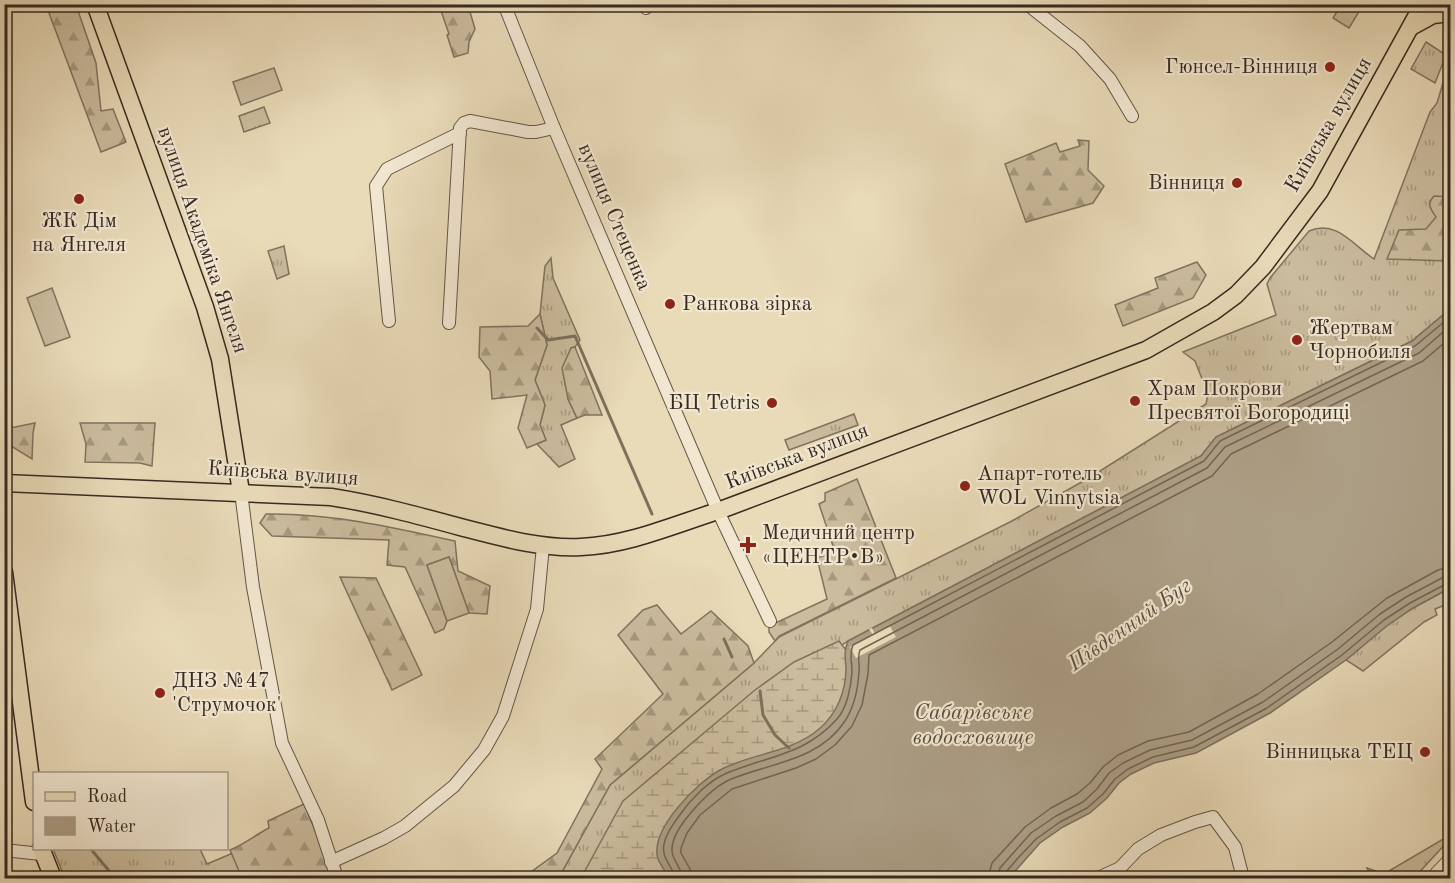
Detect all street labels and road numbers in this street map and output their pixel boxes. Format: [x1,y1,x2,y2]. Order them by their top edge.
street label: Київська вулиця [1282,54,1376,196]
street label: вулиця Академіка Янгеля [153,124,251,356]
street label: вулиця Стеценка [574,140,654,294]
street label: Київська вулиця [722,420,872,494]
street label: Київська вулиця [207,458,359,490]

